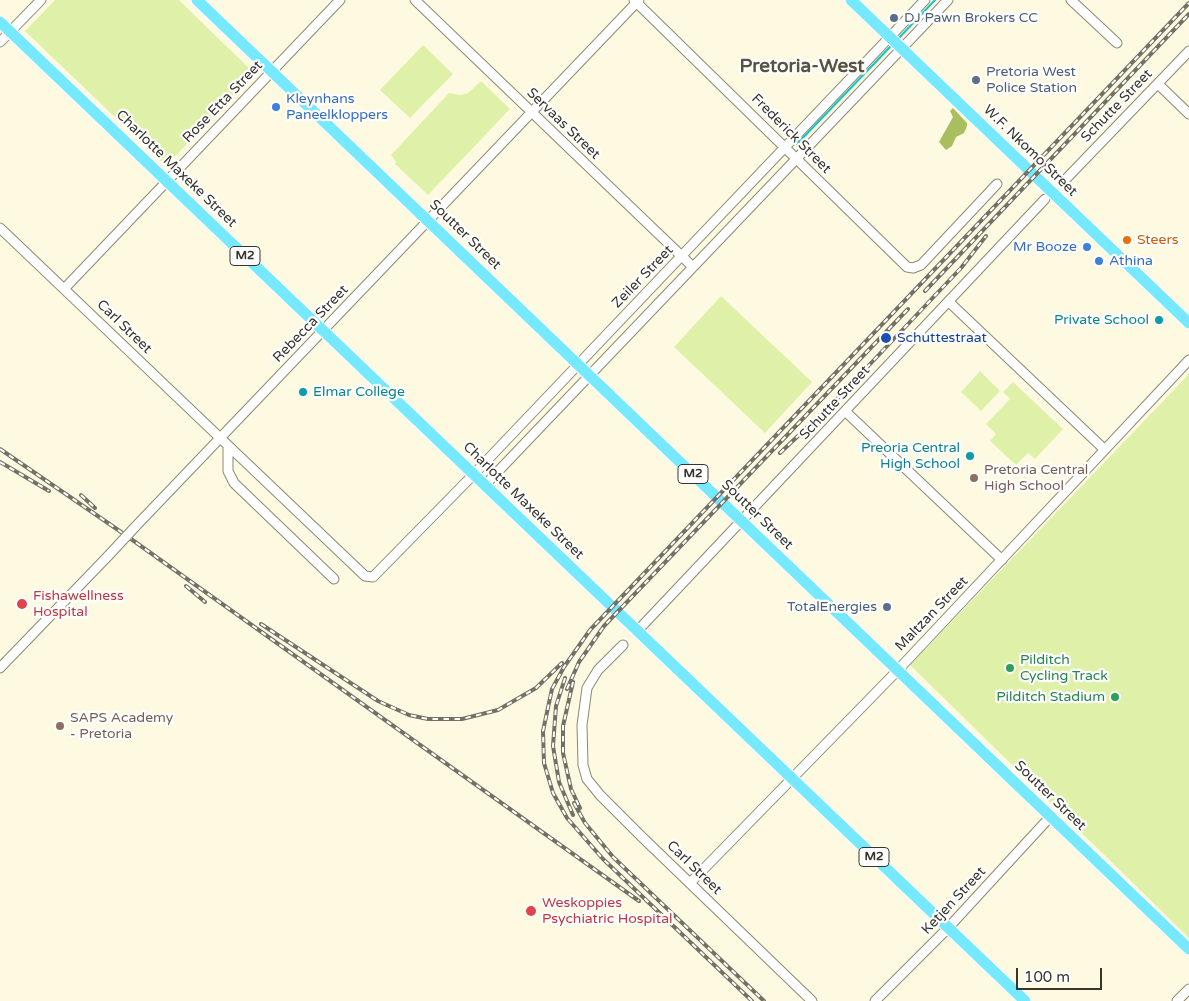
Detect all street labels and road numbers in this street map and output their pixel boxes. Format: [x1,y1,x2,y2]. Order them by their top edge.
street label: Rose Etta Street [180,57,266,147]
street label: Schutte Street [1078,66,1156,146]
street label: Servaas Street [523,85,603,163]
street label: Frederick Street [748,91,834,177]
street label: W.F. Nkomo Street [980,102,1080,200]
street label: Charlotte Maxeke Street [112,107,240,231]
street label: Soutter Street [426,197,504,273]
street label: Zeiler Street [609,242,677,312]
road number: M2 [230,247,260,266]
street label: Rebecca Street [270,282,352,366]
street label: Carl Street [93,297,155,357]
street label: Schutte Street [796,362,874,444]
street label: Charlotte Maxeke Street [459,439,587,563]
road number: M2 [678,464,708,484]
street label: Soutter Street [718,477,796,553]
street label: Maltzan Street [892,573,972,655]
street label: Soutter Street [1011,758,1089,834]
street label: Carl Street [663,838,725,898]
road number: M2 [859,848,889,866]
street label: Ketjen Street [918,864,990,938]

